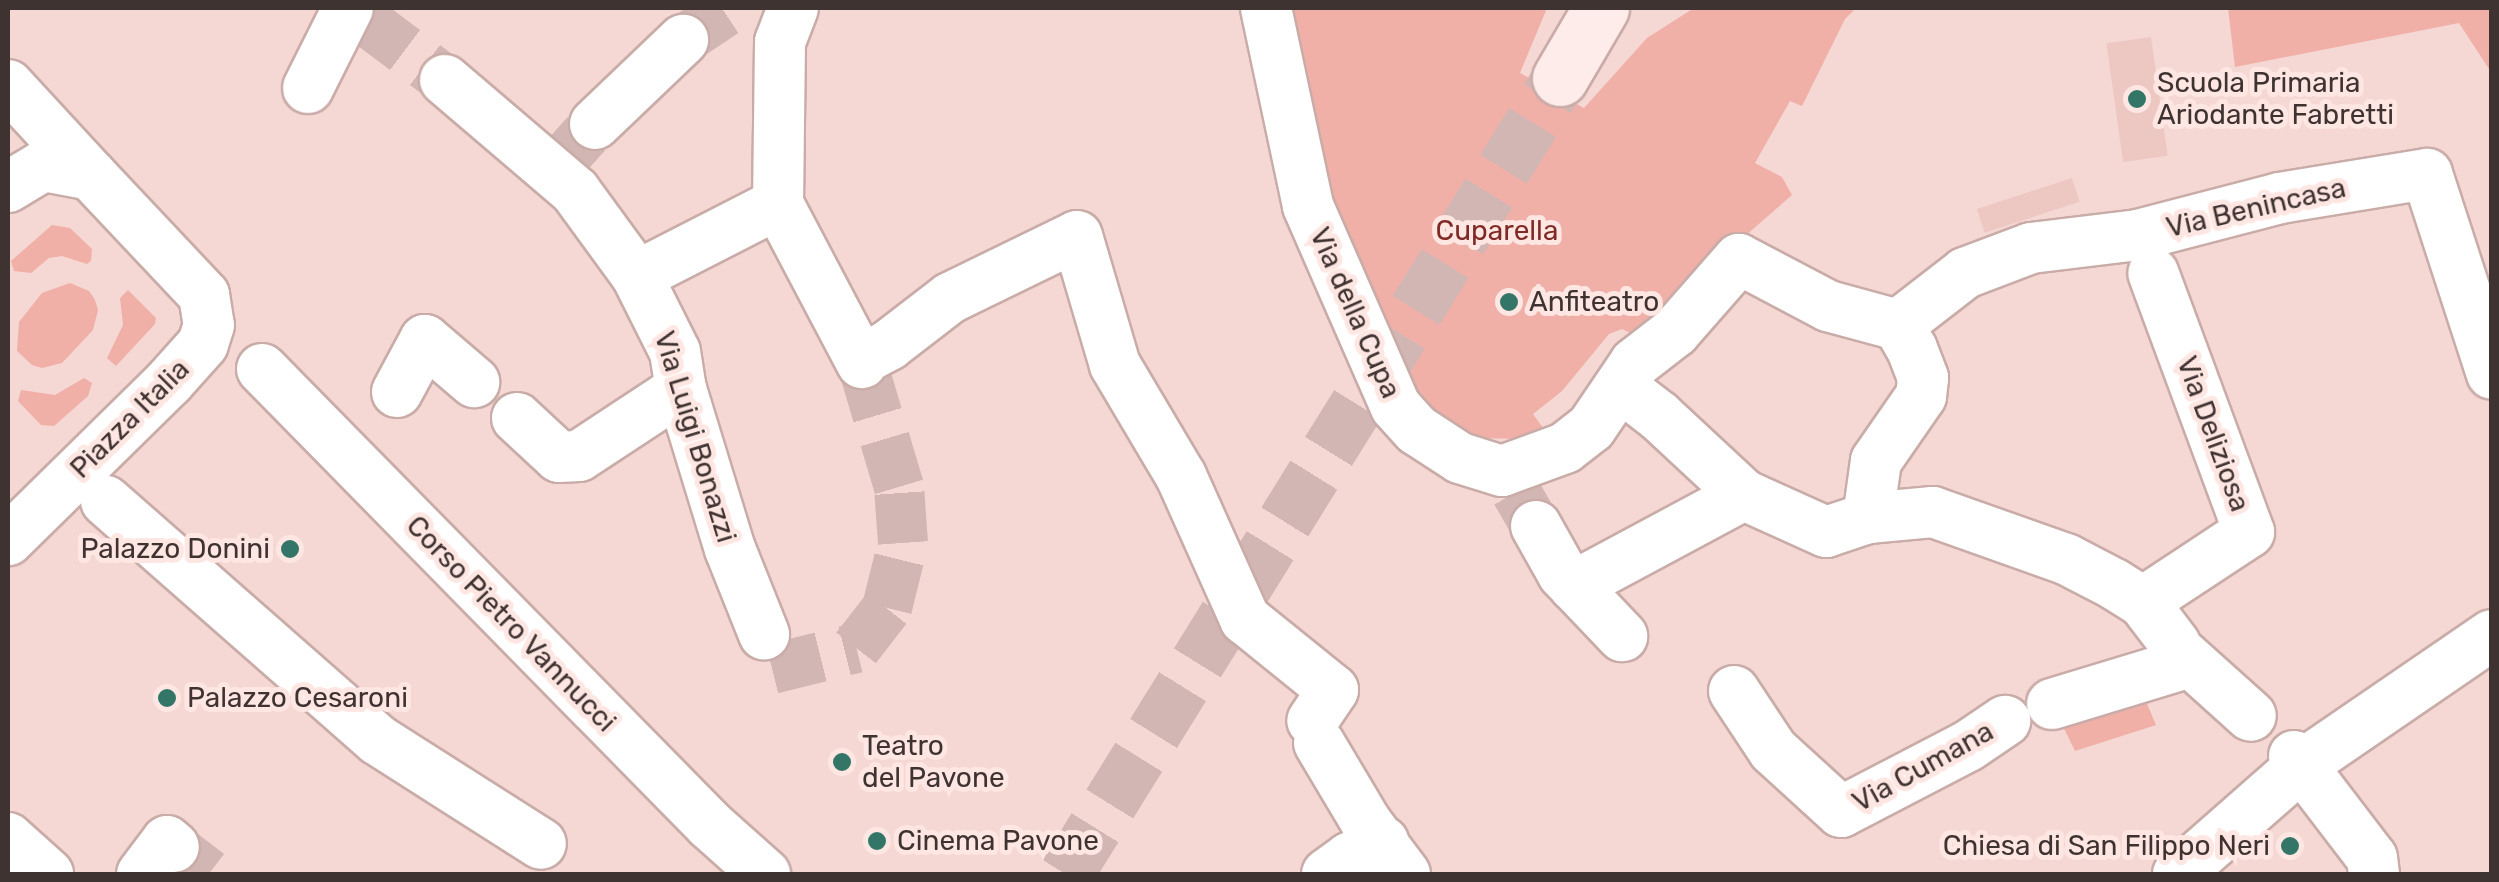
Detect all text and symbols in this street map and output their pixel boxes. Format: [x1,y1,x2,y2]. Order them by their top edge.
place label: Scuola Primaria Ariodante Fabretti [2157,66,2394,132]
marker: Scuola Primaria Ariodante Fabretti [2126,88,2148,110]
street label: Via Benincasa [2163,171,2349,245]
park label: Cuparella [1436,214,1558,248]
street label: Via della Cupa [1302,222,1408,404]
place label: Anfiteatro [1529,285,1659,319]
marker: Anfiteatro [1498,291,1520,313]
street label: Via Luigi Bonazzi [647,327,743,547]
street label: Via Deliziosa [2169,352,2257,516]
street label: Piazza Italia [64,353,196,485]
street label: Corso Pietro Vannucci [399,509,623,739]
place label: Palazzo Donini [80,532,270,566]
marker: Palazzo Donini [279,538,301,560]
place label: Palazzo Cesaroni [187,681,408,715]
marker: Palazzo Cesaroni [156,687,178,709]
street label: Via Cumana [1847,715,1999,819]
place label: Teatro del Pavone [862,729,1005,795]
marker: Teatro del Pavone [831,751,853,773]
place label: Cinema Pavone [897,824,1099,858]
place label: Chiesa di San Filippo Neri [1943,829,2270,863]
marker: Cinema Pavone [866,830,888,852]
marker: Chiesa di San Filippo Neri [2279,835,2301,857]

